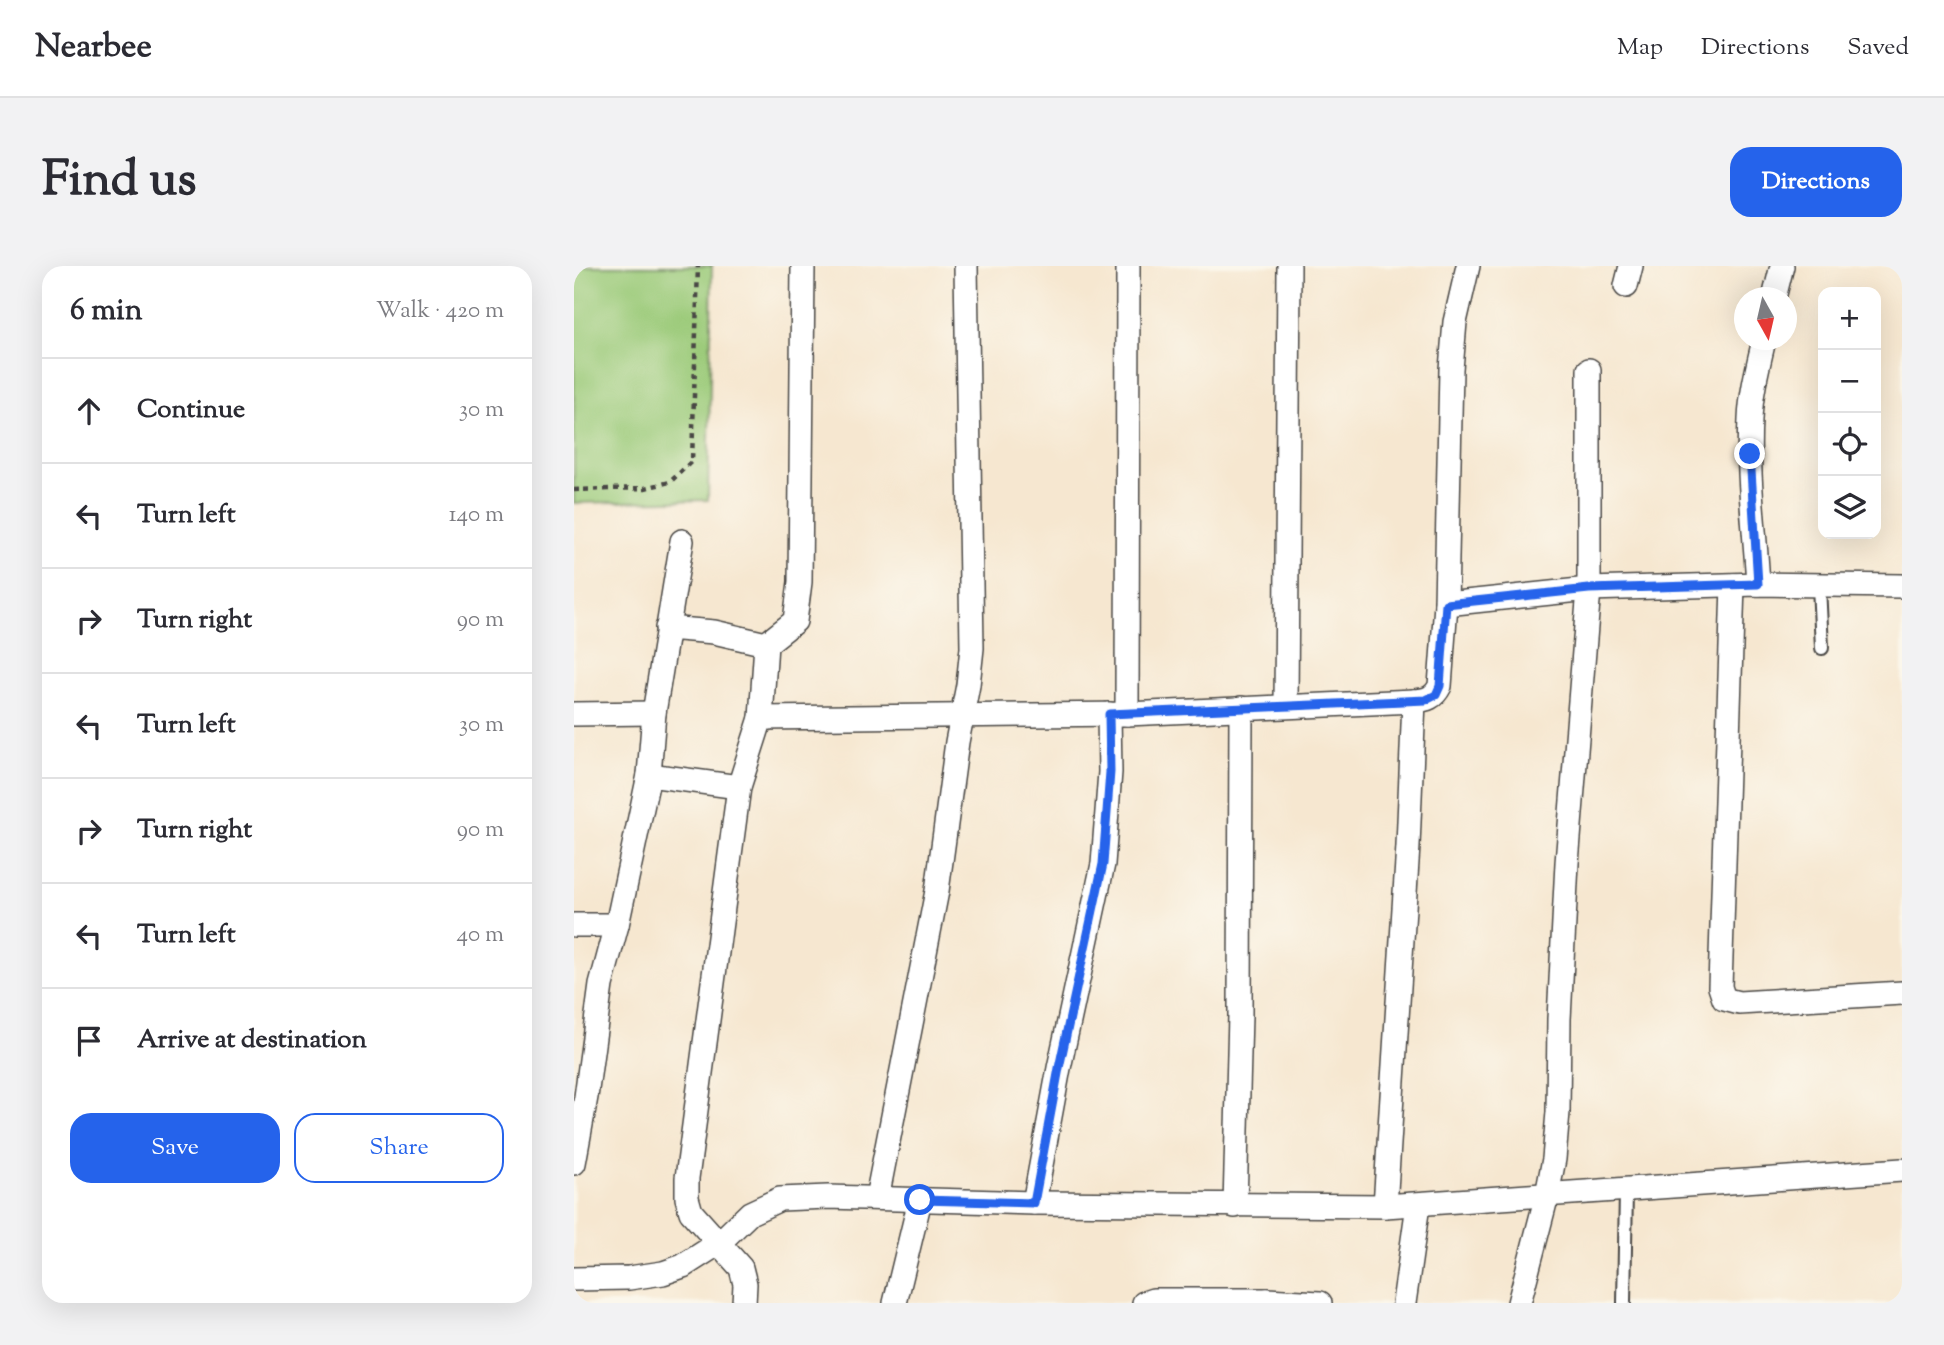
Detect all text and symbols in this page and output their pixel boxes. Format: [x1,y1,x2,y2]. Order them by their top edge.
text: Nearbee [35,24,152,72]
text: Map [1617,31,1663,65]
text: Directions [1701,31,1809,65]
text: Saved [1847,31,1909,65]
text: Find us [42,147,196,217]
button: Directions [1730,147,1902,217]
north arrow [1734,287,1797,350]
map controls [1818,287,1881,539]
button: + [1818,287,1881,350]
text: 6 min [70,290,142,333]
text: Walk · 420 m [376,295,504,328]
button: − [1818,350,1881,413]
icon: ahead [70,392,108,430]
text: Continue [137,392,245,429]
text: 30 m [459,394,504,427]
button: locate [1818,413,1881,476]
route end [1734,438,1765,469]
button: layers [1818,476,1881,539]
icon: left [70,497,108,535]
text: Turn left [137,497,236,534]
text: 140 m [449,499,504,532]
icon: right [70,602,108,640]
text: Turn right [137,602,252,639]
text: 90 m [457,604,504,637]
icon: left [70,707,108,745]
text: Turn left [137,707,236,744]
text: 30 m [459,709,504,742]
icon: right [70,812,108,850]
text: Turn right [137,812,252,849]
text: 90 m [457,814,504,847]
icon: left [70,917,108,955]
text: Turn left [137,917,236,954]
text: 40 m [457,919,504,952]
icon: arrive [70,1022,108,1060]
text: Arrive at destination [137,1022,367,1059]
button: Save [70,1113,280,1183]
button: Share [294,1113,504,1183]
route start [904,1184,935,1215]

